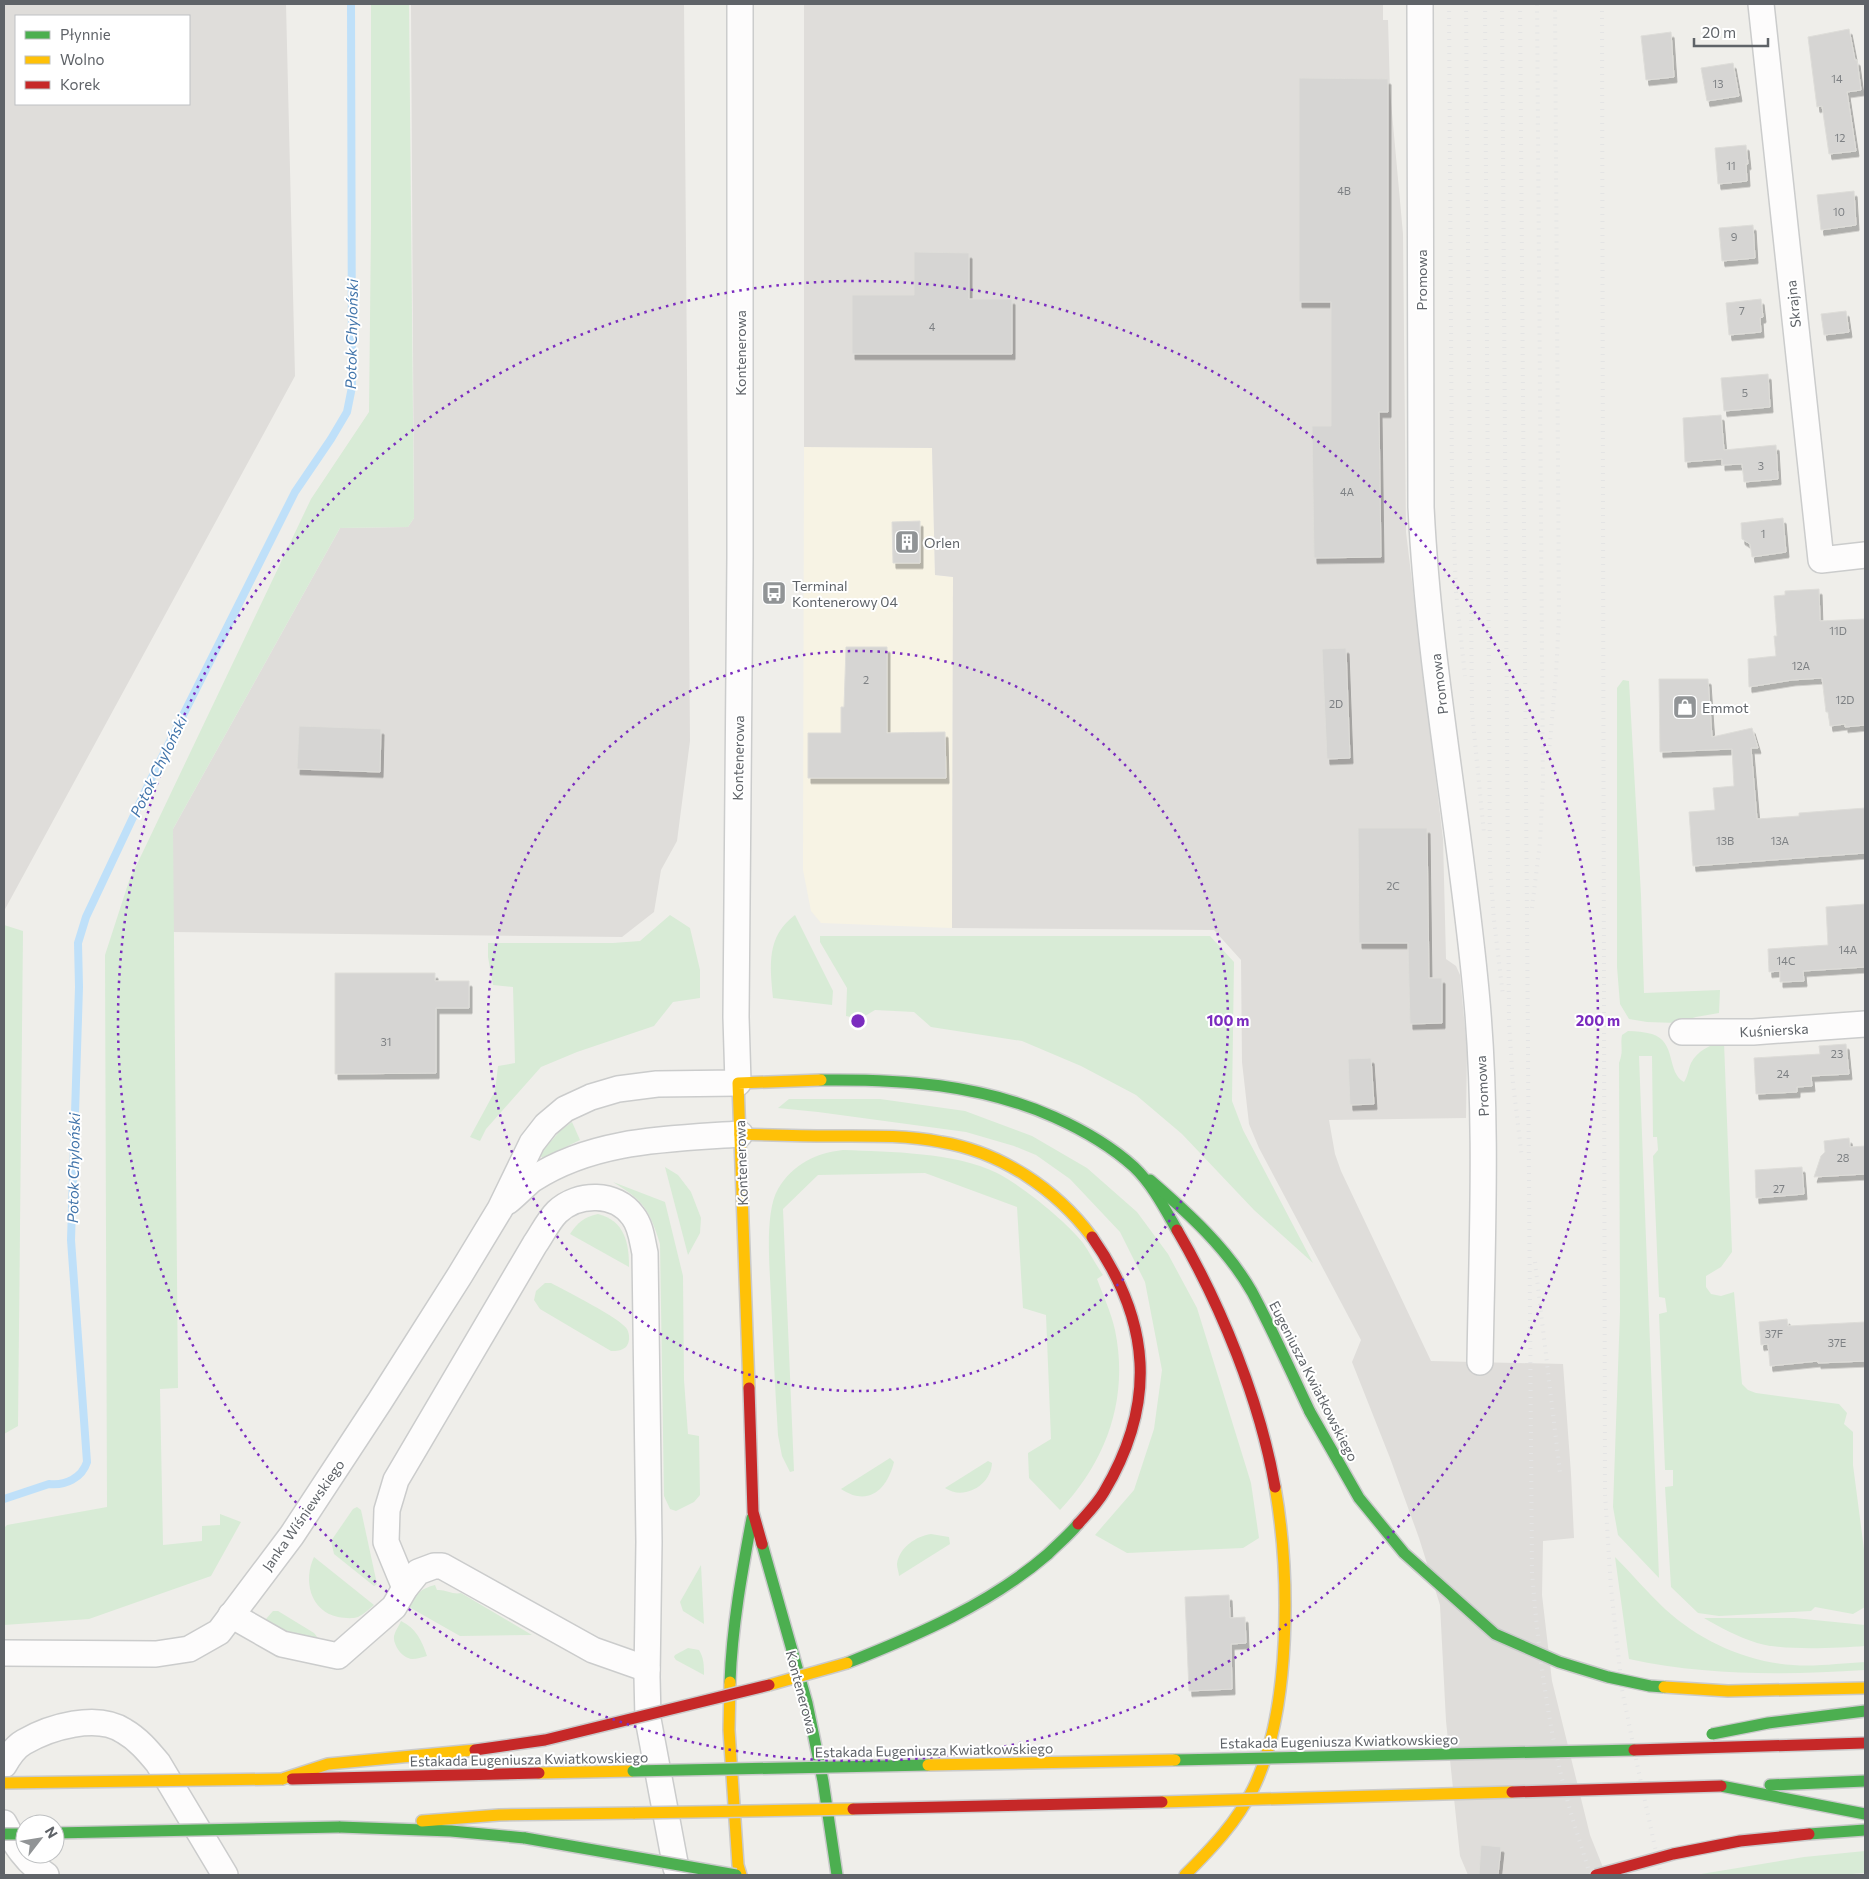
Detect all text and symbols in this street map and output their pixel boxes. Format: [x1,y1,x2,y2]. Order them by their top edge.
legend [15,15,190,105]
scale bar [1694,15,1768,47]
text: 20 m [1702,23,1736,41]
text: Płynnie [60,25,111,43]
text: Wolno [60,50,105,68]
house number: 14 [1831,72,1843,85]
text: Korek [60,75,100,93]
house number: 13 [1713,77,1723,90]
house number: 12 [1835,131,1845,144]
house number: 11 [1726,159,1736,172]
house number: 4B [1337,184,1351,197]
house number: 10 [1833,205,1845,218]
house number: 9 [1731,230,1738,243]
street label: Promowa [1413,249,1430,311]
water label: Potok Chyloński [341,278,361,389]
street label: Skrajna [1782,279,1804,329]
house number: 7 [1739,304,1745,317]
street label: Kontenerowa [732,310,749,396]
house number: 4 [929,320,936,333]
house number: 5 [1742,386,1748,399]
house number: 3 [1758,459,1764,472]
house number: 4A [1340,485,1354,498]
house number: 1 [1761,527,1765,540]
building icon: Orlen [894,529,920,555]
place label: Orlen [924,534,960,551]
place label: Terminal Kontenerowy 04 [792,577,898,610]
bus stop icon: Terminal Kontenerowy 04 [761,580,787,606]
house number: 11D [1829,624,1847,637]
street label: Promowa [1427,653,1451,715]
house number: 12A [1792,659,1811,672]
house number: 2 [863,673,869,686]
house number: 12D [1836,693,1854,706]
shop icon: Emmot [1672,694,1698,720]
house number: 2D [1329,697,1343,710]
place label: Emmot [1702,699,1749,716]
water label: Potok Chyloński [126,711,191,820]
street label: Kontenerowa [729,715,747,801]
house number: 13B [1716,834,1734,847]
house number: 13A [1771,834,1790,847]
house number: 2C [1386,879,1400,892]
house number: 14A [1839,943,1858,956]
house number: 14C [1777,954,1795,967]
text: 100 m [1207,1011,1249,1029]
text: 200 m [1576,1011,1620,1029]
centre of rings [849,1012,867,1030]
street label: Kuśnierska [1739,1020,1809,1040]
house number: 31 [381,1035,391,1048]
house number: 23 [1831,1047,1843,1060]
street label: Promowa [1472,1055,1492,1117]
house number: 24 [1777,1067,1790,1080]
water label: Potok Chyloński [63,1112,83,1223]
street label: Kontenerowa [731,1120,751,1206]
house number: 28 [1837,1151,1850,1164]
house number: 27 [1773,1182,1785,1195]
street label: Eugeniusza Kwiatkowskiego [1266,1298,1362,1464]
house number: 37F [1765,1327,1783,1340]
house number: 37E [1828,1336,1846,1349]
street label: Janka Wiśniewskiego [258,1456,348,1574]
street label: Kontenerowa [783,1648,821,1736]
street label: Estakada Eugeniusza Kwiatkowskiego [1220,1730,1458,1752]
street label: Estakada Eugeniusza Kwiatkowskiego [815,1739,1053,1761]
street label: Estakada Eugeniusza Kwiatkowskiego [410,1748,648,1770]
north arrow [15,1814,65,1864]
text: N [42,1823,62,1841]

